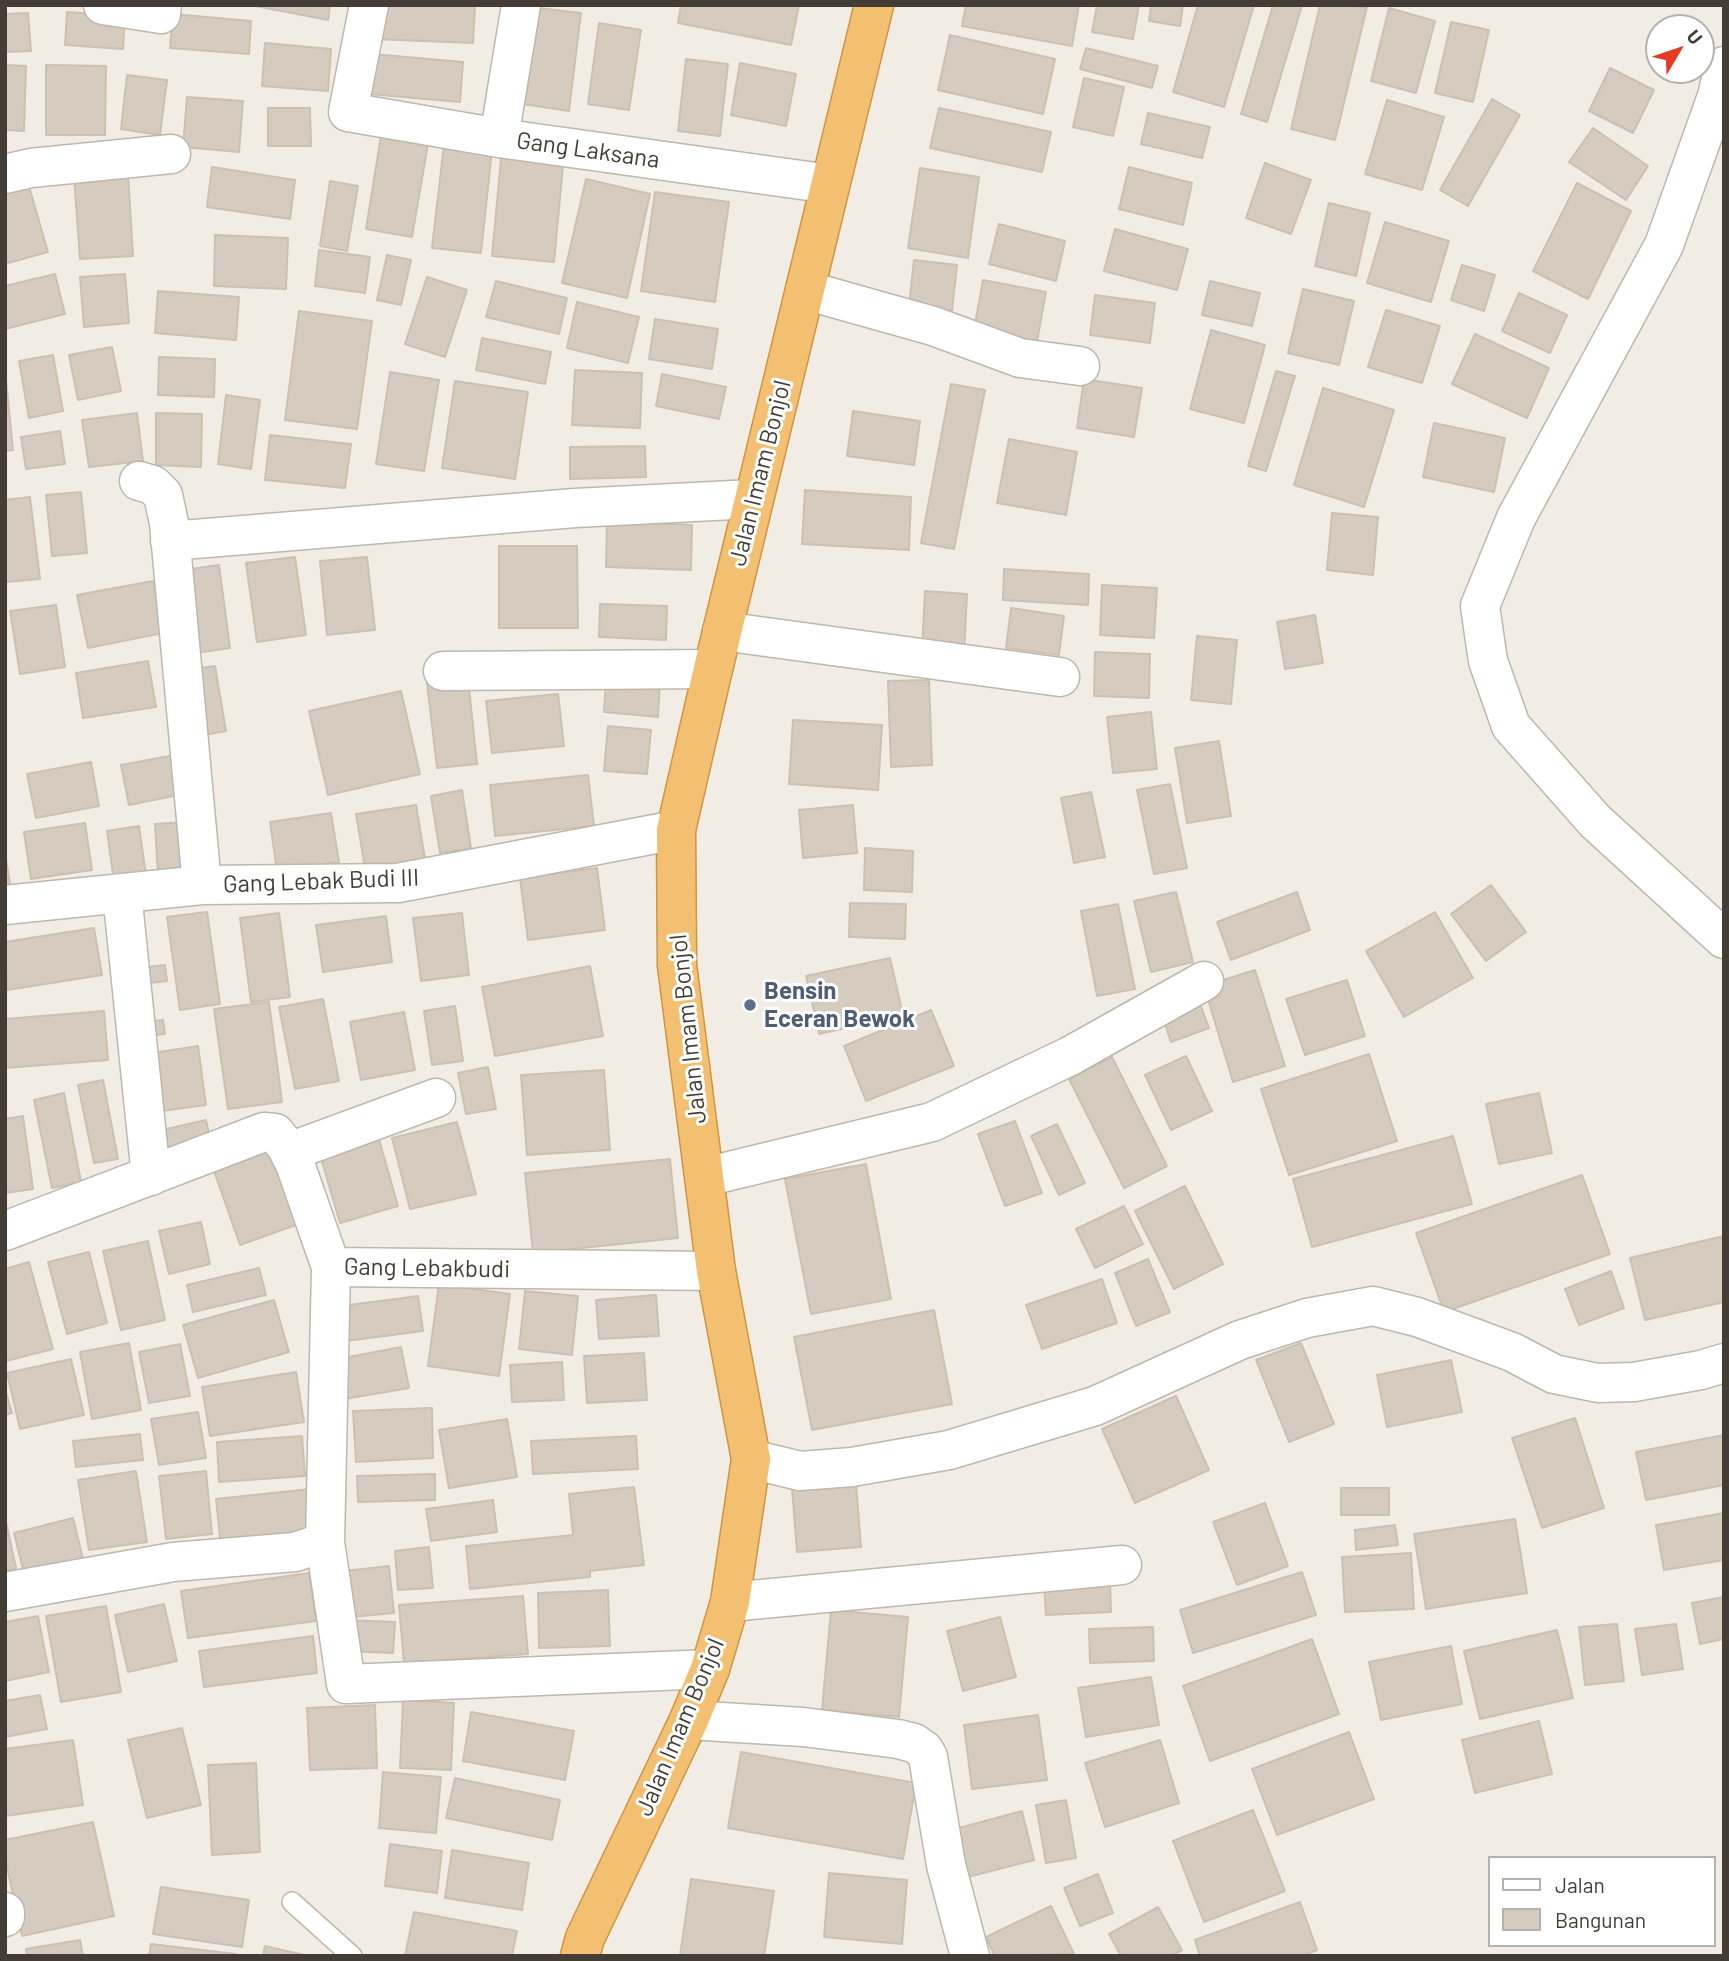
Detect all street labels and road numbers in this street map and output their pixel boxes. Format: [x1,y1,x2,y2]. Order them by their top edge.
street label: Gang Laksana [515,126,661,174]
street label: Jalan Imam Bonjol [723,377,797,569]
street label: Gang Lebak Budi III [222,863,420,899]
street label: Jalan Imam Bonjol [664,933,712,1125]
street label: Gang Lebakbudi [344,1252,510,1284]
street label: Jalan Imam Bonjol [630,1634,730,1820]

